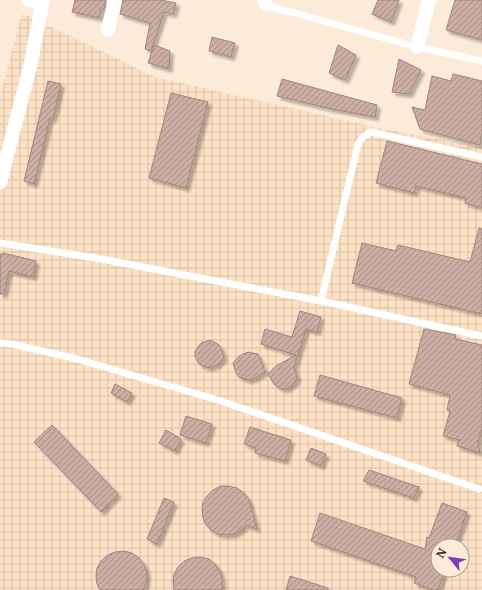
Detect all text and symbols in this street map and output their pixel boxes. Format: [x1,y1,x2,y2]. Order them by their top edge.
north arrow [430,538,470,578]
text: N [433,546,450,560]

